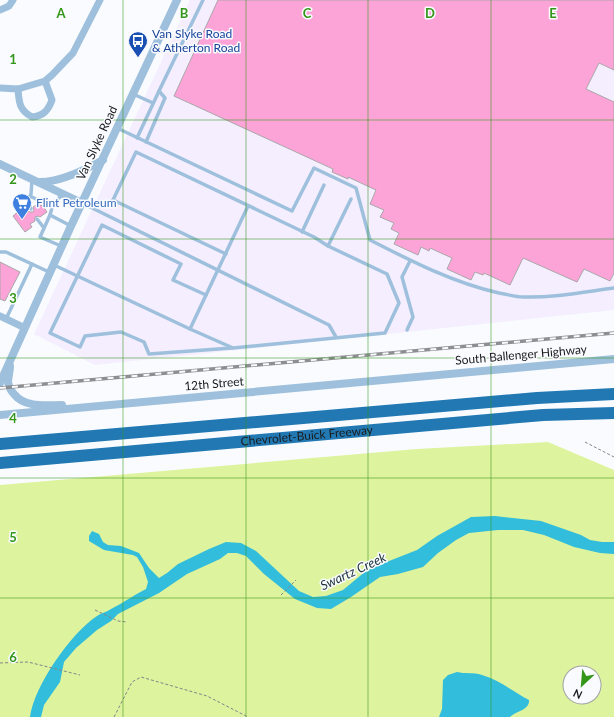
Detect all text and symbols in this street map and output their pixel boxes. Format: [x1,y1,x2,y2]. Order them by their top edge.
text: A [55,5,66,21]
text: B [180,5,189,21]
text: C [303,5,312,21]
text: D [425,5,435,21]
text: E [549,5,557,21]
place label: Van Slyke Road & Atherton Road [152,26,240,55]
bus stop icon: Van Slyke Road & Atherton Road [127,30,149,58]
text: 1 [9,51,17,67]
street label: Van Slyke Road [73,103,120,182]
text: 2 [9,171,17,187]
supermarket icon: Flint Petroleum [11,192,33,220]
place label: Flint Petroleum [36,195,117,210]
text: 3 [9,290,17,306]
street label: South Ballenger Highway [454,341,588,368]
street label: 12th Street [184,373,245,394]
text: 4 [9,410,17,426]
street label: Chevrolet-Buick Freeway [240,422,374,449]
text: 5 [9,529,17,545]
water label: Swartz Creek [318,548,389,593]
text: 6 [9,649,17,665]
north arrow [562,665,602,705]
text: N [571,687,584,702]

